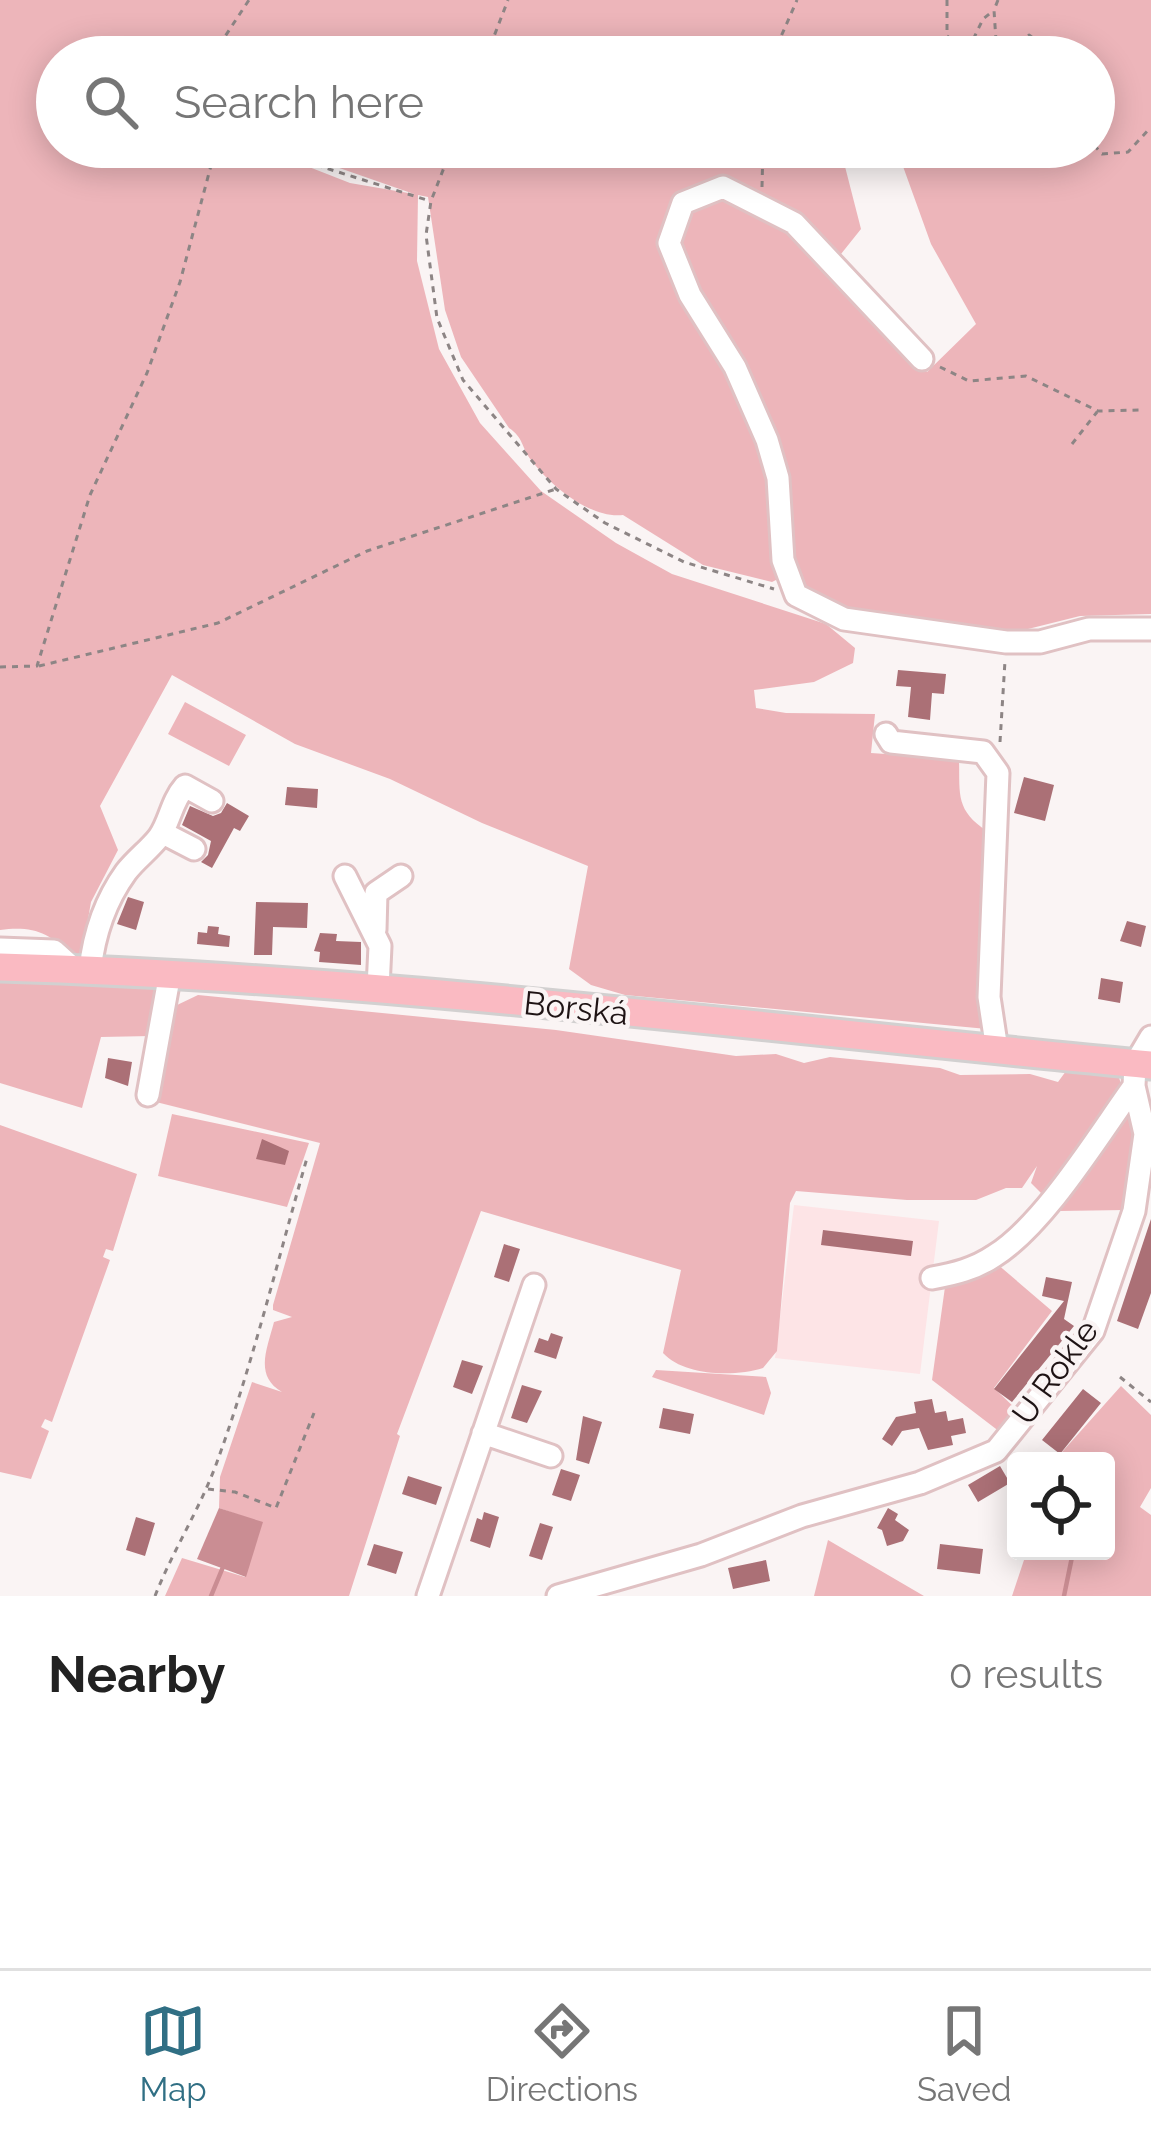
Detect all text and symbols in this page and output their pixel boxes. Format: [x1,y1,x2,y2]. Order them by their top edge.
search box [36,36,1115,168]
icon: search [78,69,144,135]
text: Search here [174,76,424,129]
street label: Borská [522,983,630,1033]
street label: U Rokle [1004,1312,1106,1432]
map controls [1007,1452,1115,1560]
button: locate [1007,1452,1115,1560]
text: Nearby [48,1644,225,1704]
text: 0 results [949,1651,1103,1697]
tab: Map [140,1998,207,2109]
tab: Directions [486,1998,638,2109]
tab: Saved [917,1998,1011,2109]

